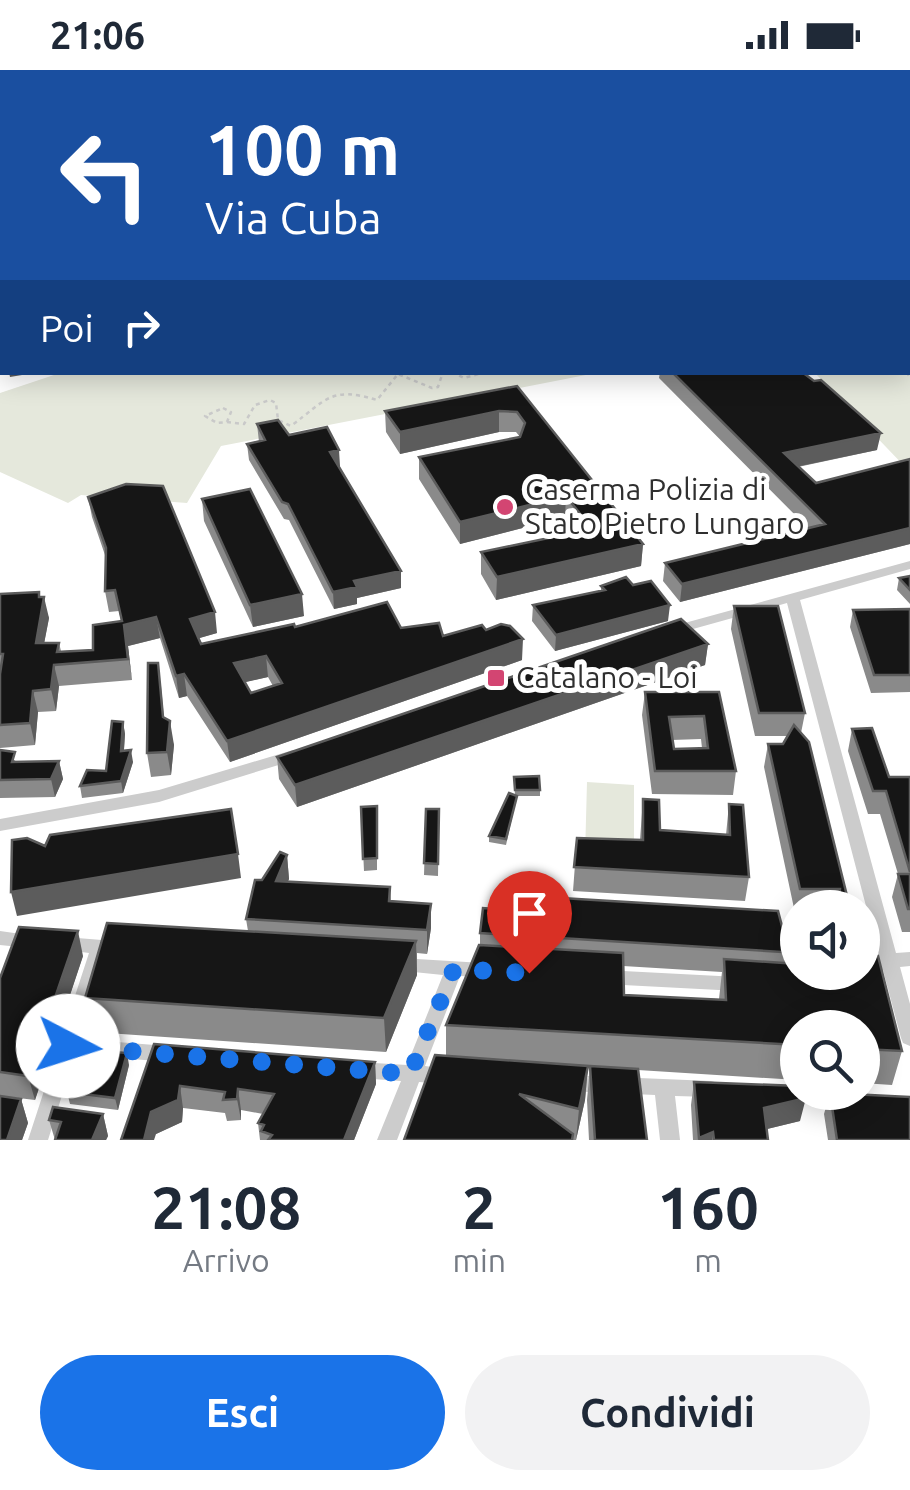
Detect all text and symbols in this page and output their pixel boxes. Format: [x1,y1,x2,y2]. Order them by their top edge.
text: 21:06 [50,14,145,56]
icon: left [40,110,170,240]
text: 100 m [205,110,400,188]
text: Via Cuba [205,192,382,243]
icon: right [114,300,169,355]
text: Poi [40,307,94,349]
place label: Caserma Polizia di Stato Pietro Lungaro [525,472,804,540]
marker: Caserma Polizia di Stato Pietro Lungaro [494,496,516,518]
place label: Catalano - Loi [516,660,698,694]
marker: Catalano - Loi [485,667,507,689]
pin [487,871,572,974]
icon: arrive [502,886,557,941]
map controls [780,890,880,1110]
button: sound [780,890,880,990]
position arrow [16,994,120,1098]
button: search [780,1010,880,1110]
text: 21:08 [151,1173,301,1240]
text: 2 [462,1173,496,1240]
text: 160 [657,1173,759,1240]
text: Arrivo [183,1242,270,1278]
text: min [452,1242,506,1278]
text: m [694,1242,722,1278]
button: Esci [40,1355,445,1470]
button: Condividi [465,1355,870,1470]

